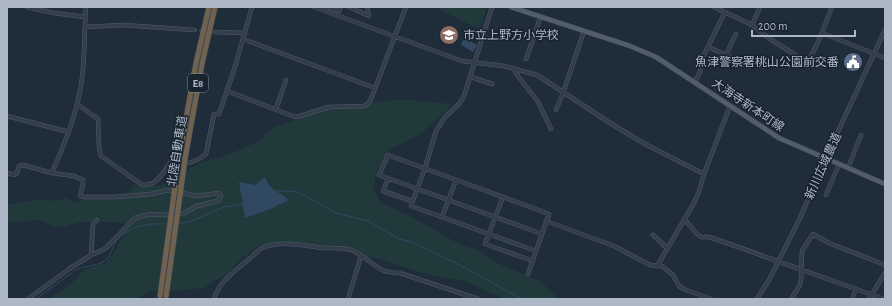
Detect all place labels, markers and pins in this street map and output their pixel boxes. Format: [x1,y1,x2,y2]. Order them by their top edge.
school or university icon: 市立上野方小学校 [438,24,460,46]
place label: 市立上野方小学校 [463,28,559,41]
public building icon: 魚津警察署桃山公園前交番 [842,51,864,73]
place label: 魚津警察署桃山公園前交番 [695,55,839,68]

